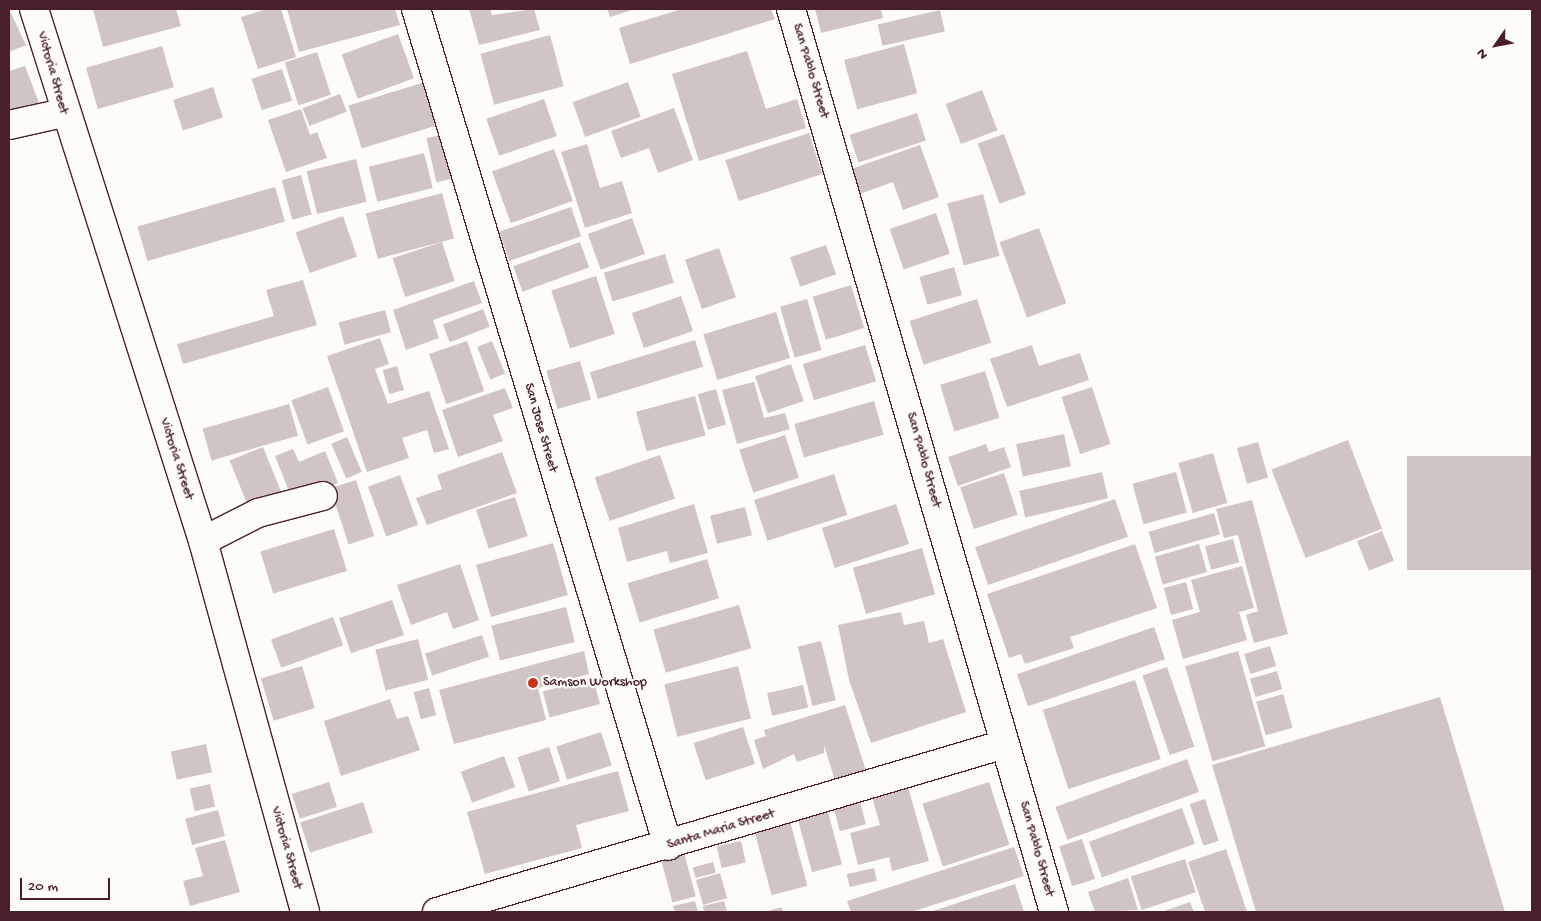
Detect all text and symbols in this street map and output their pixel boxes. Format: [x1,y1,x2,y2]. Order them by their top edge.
north arrow [1471,20,1521,70]
street label: San Pablo Street [788,22,832,120]
street label: Victoria Street [32,30,72,116]
text: N [1473,45,1493,62]
street label: San Jose Street [519,381,561,475]
street label: San Pablo Street [901,411,945,509]
street label: Victoria Street [155,416,197,502]
place label: Samson Workshop [543,675,647,691]
marker: Samson Workshop [527,677,539,689]
street label: San Pablo Street [1014,800,1058,898]
street label: Victoria Street [266,805,306,891]
street label: Santa Maria Street [665,806,777,854]
scale bar [22,868,112,900]
text: 20 m [28,878,58,896]

